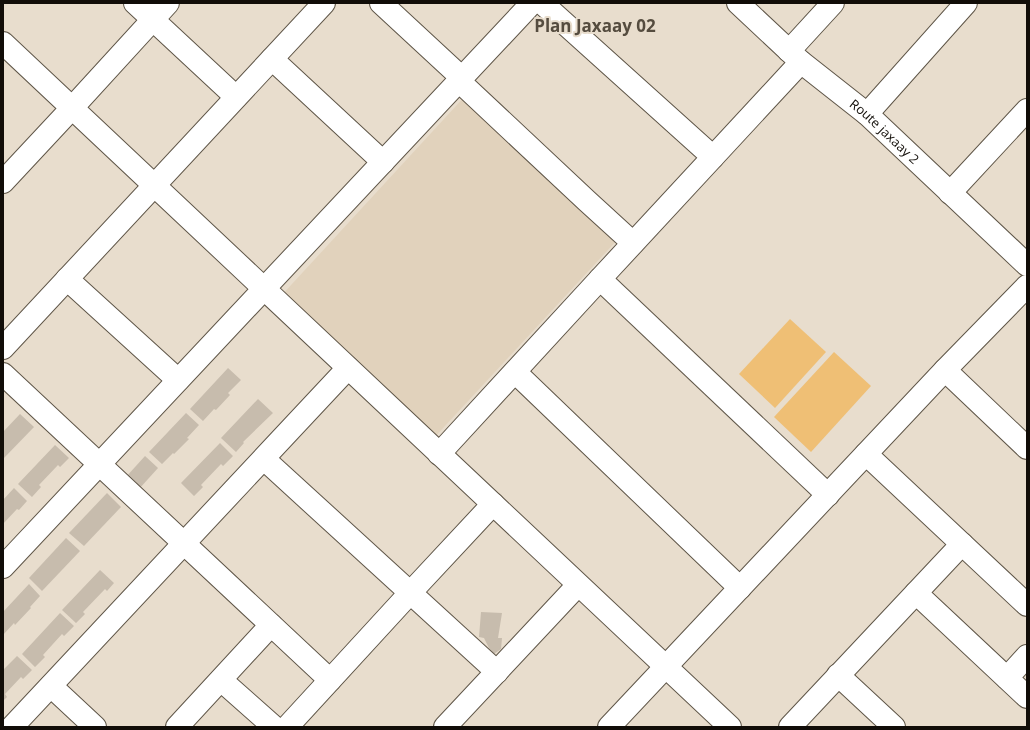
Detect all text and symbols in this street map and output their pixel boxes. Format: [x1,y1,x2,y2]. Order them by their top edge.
district label: Plan Jaxaay 02 [534,14,656,37]
street label: Route jaxaay 2 [846,95,923,168]

